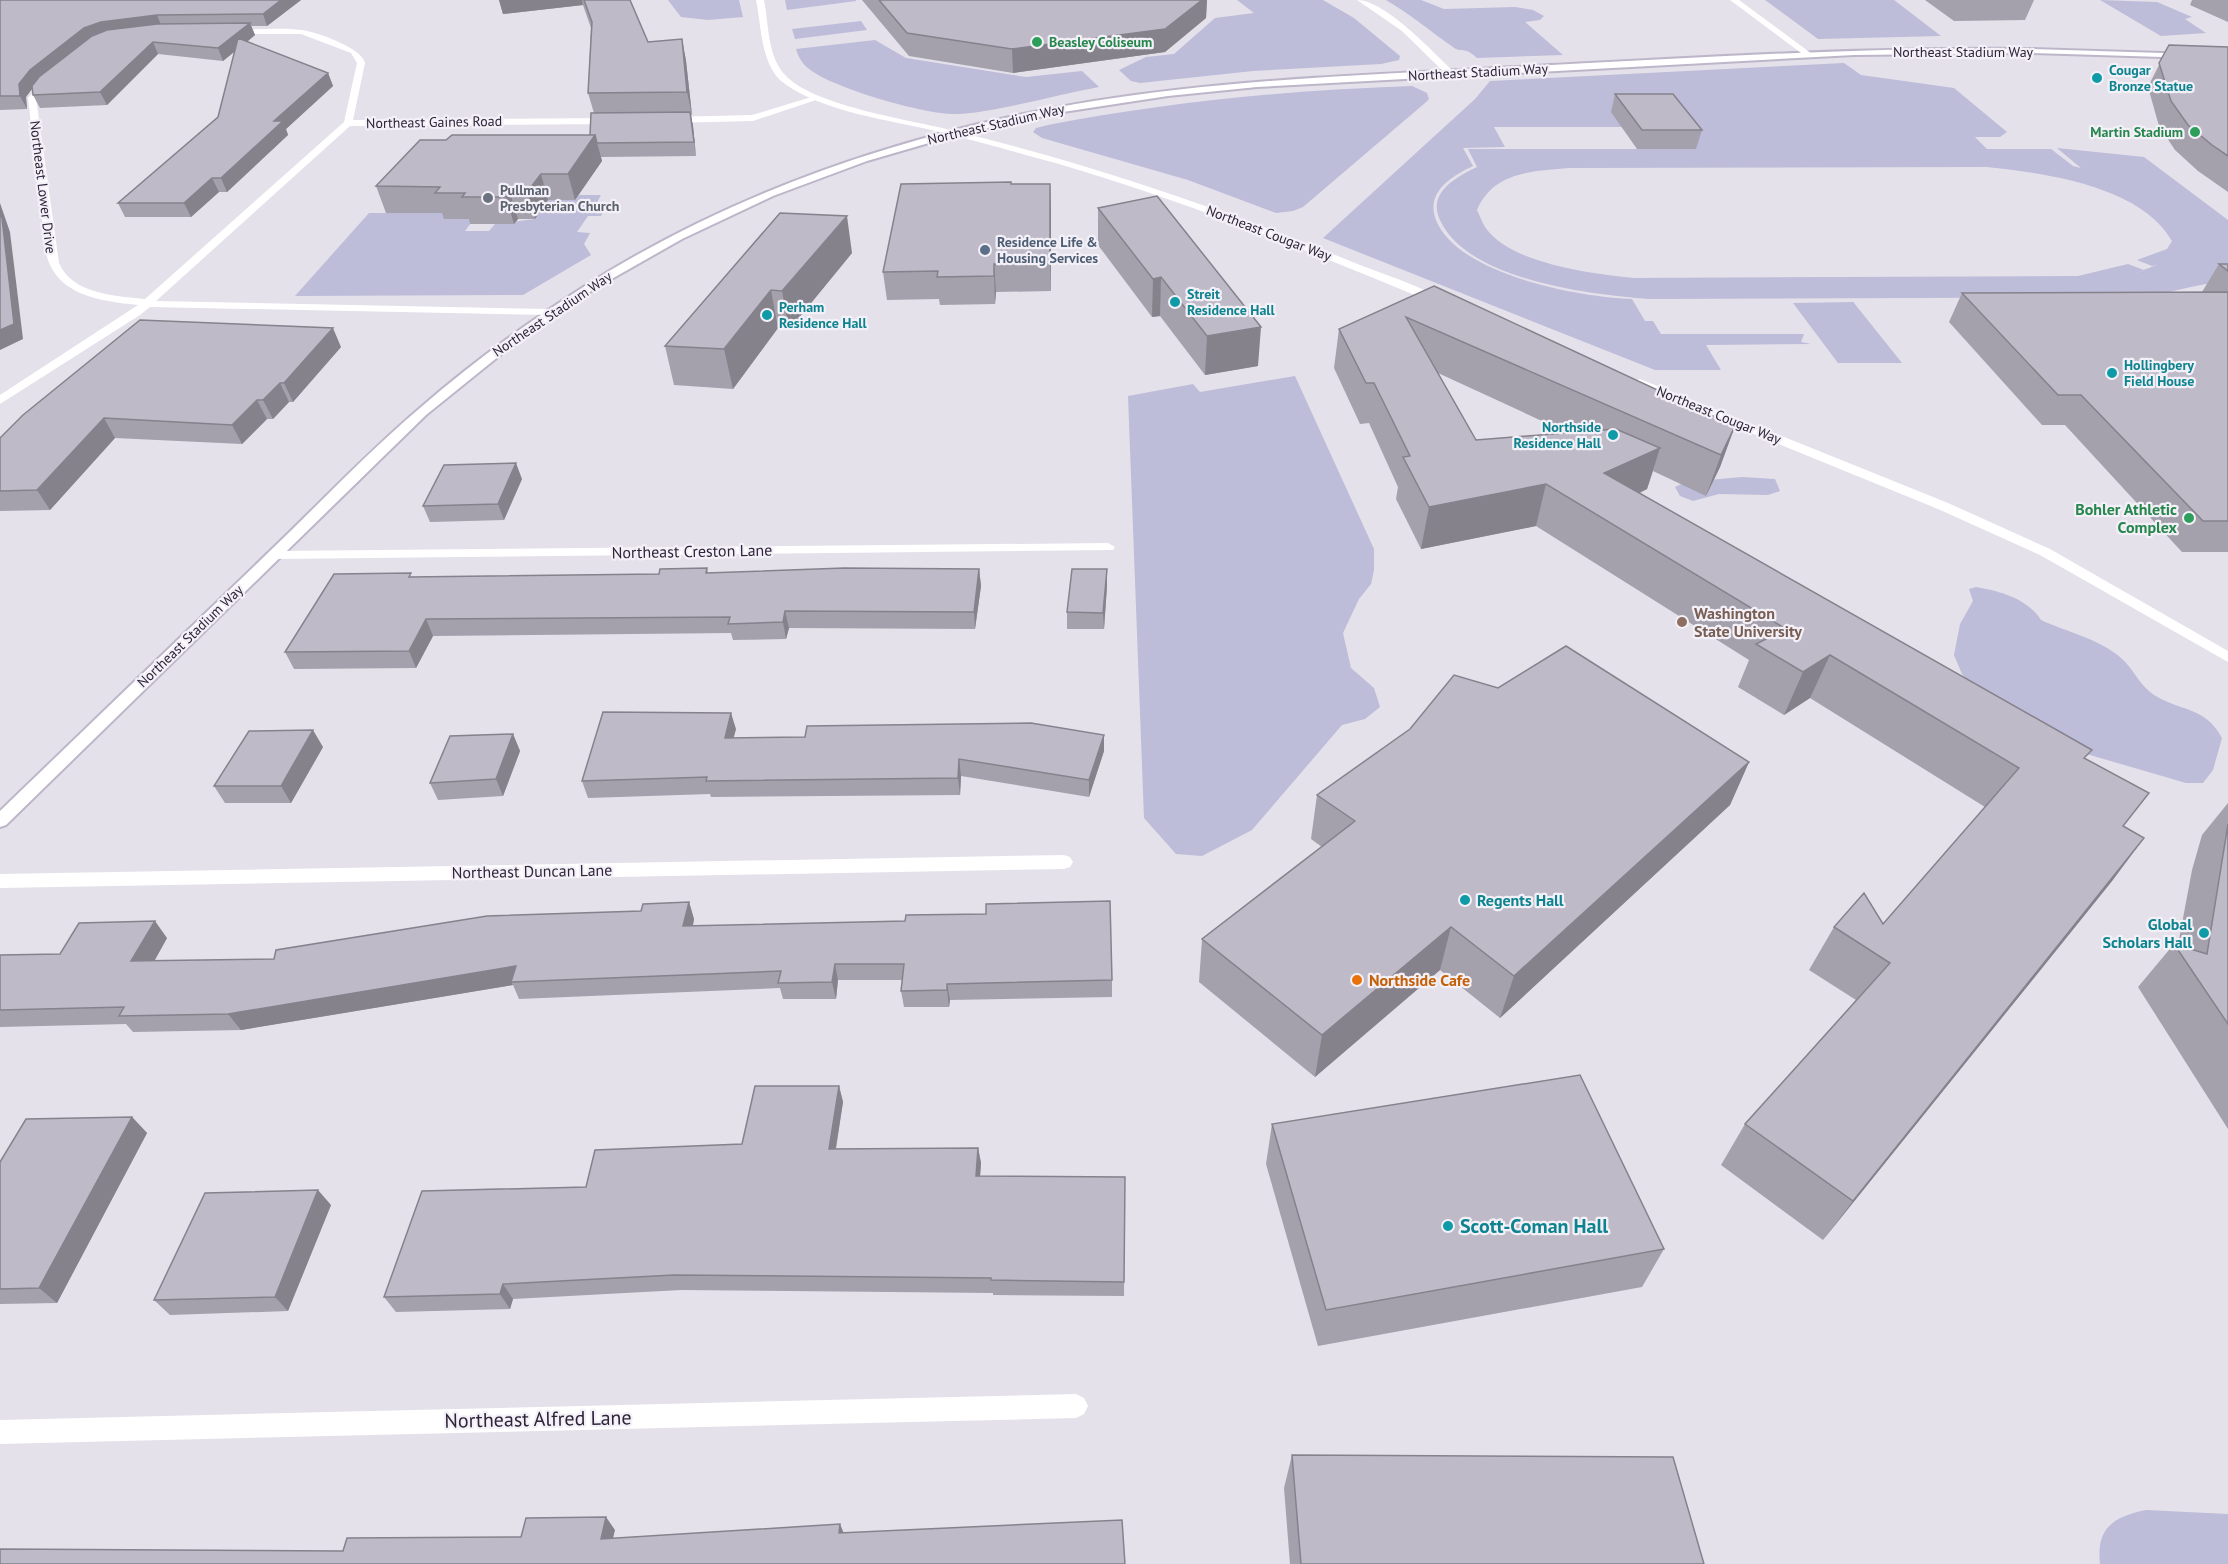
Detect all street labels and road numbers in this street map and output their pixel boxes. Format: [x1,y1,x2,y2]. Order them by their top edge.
street label: Northeast Stadium Way [1893,43,2034,61]
street label: Northeast Stadium Way [1408,59,1549,85]
street label: Northeast Stadium Way [926,99,1067,149]
street label: Northeast Gaines Road [366,112,502,132]
street label: Northeast Lower Drive [26,119,60,255]
street label: Northeast Cougar Way [1204,201,1335,265]
street label: Northeast Stadium Way [489,267,616,361]
street label: Northeast Cougar Way [1654,382,1784,448]
street label: Northeast Creston Lane [611,540,773,562]
street label: Northeast Stadium Way [133,580,247,691]
street label: Northeast Duncan Lane [451,860,613,882]
street label: Northeast Alfred Lane [444,1404,632,1434]

